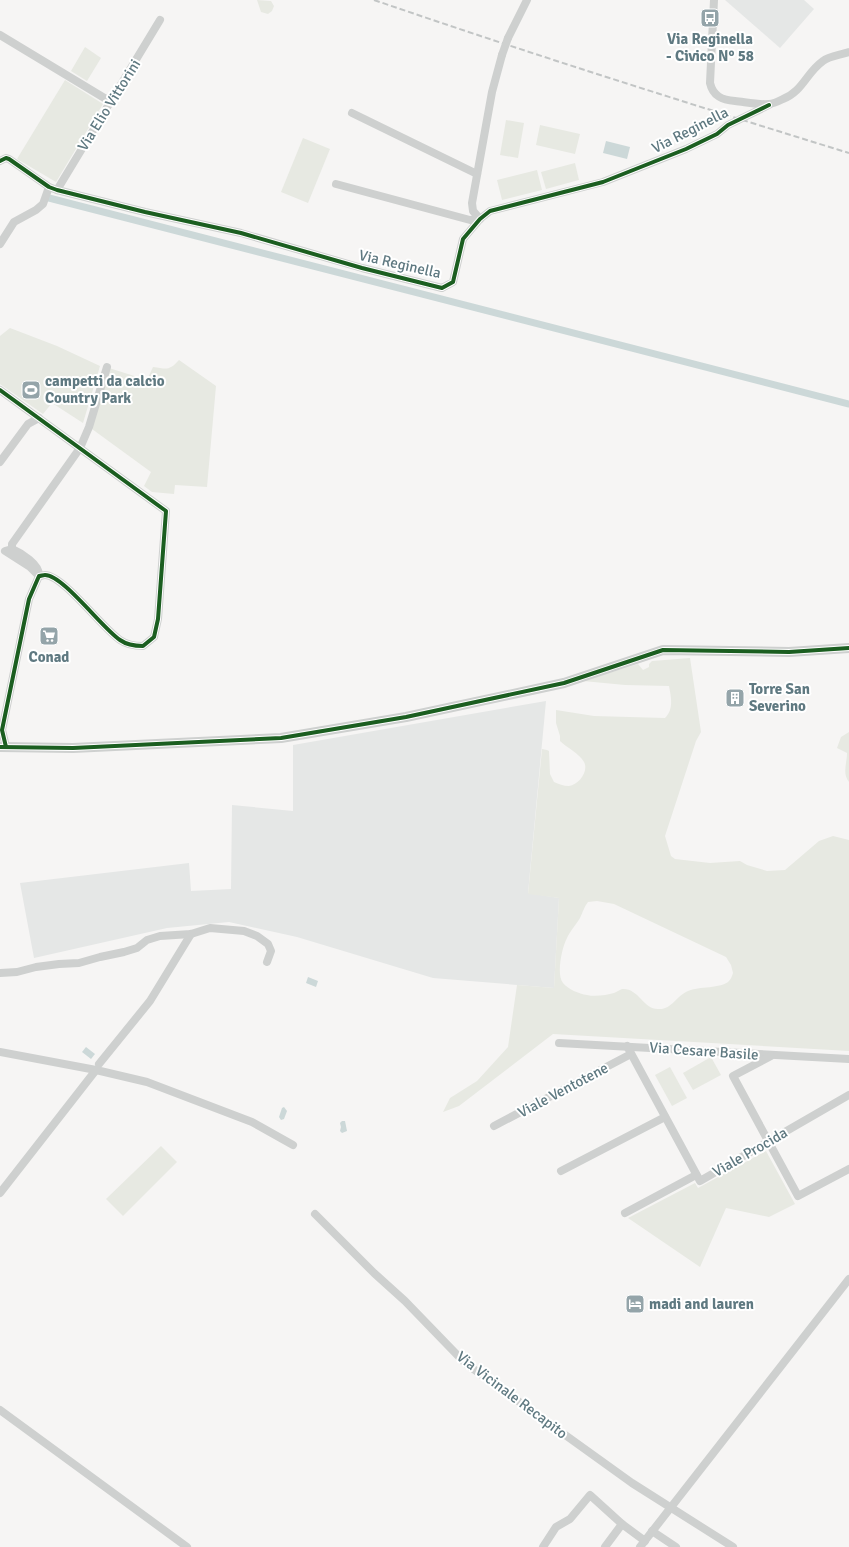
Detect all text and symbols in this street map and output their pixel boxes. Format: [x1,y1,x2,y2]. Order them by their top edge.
bus stop icon: Via Reginella - Civico N° 58 [699,7,721,29]
place label: Via Reginella - Civico N° 58 [666,30,754,65]
street label: Via Elio Vittorini [74,56,144,154]
street label: Via Reginella [649,103,731,157]
street label: Via Reginella [357,246,443,282]
place label: campetti da calcio Country Park [45,372,165,407]
sports icon: campetti da calcio Country Park [20,379,42,401]
supermarket icon: Conad [38,625,60,647]
place label: Conad [29,648,69,666]
place label: Torre San Severino [749,680,810,715]
building icon: Torre San Severino [724,687,746,709]
street label: Via Cesare Basile [649,1038,759,1064]
street label: Viale Ventotene [515,1059,611,1121]
street label: Viale Procida [709,1123,791,1181]
hotel icon: madi and lauren [624,1293,646,1315]
place label: madi and lauren [649,1295,754,1313]
street label: Via Vicinale Recapito [453,1347,571,1443]

